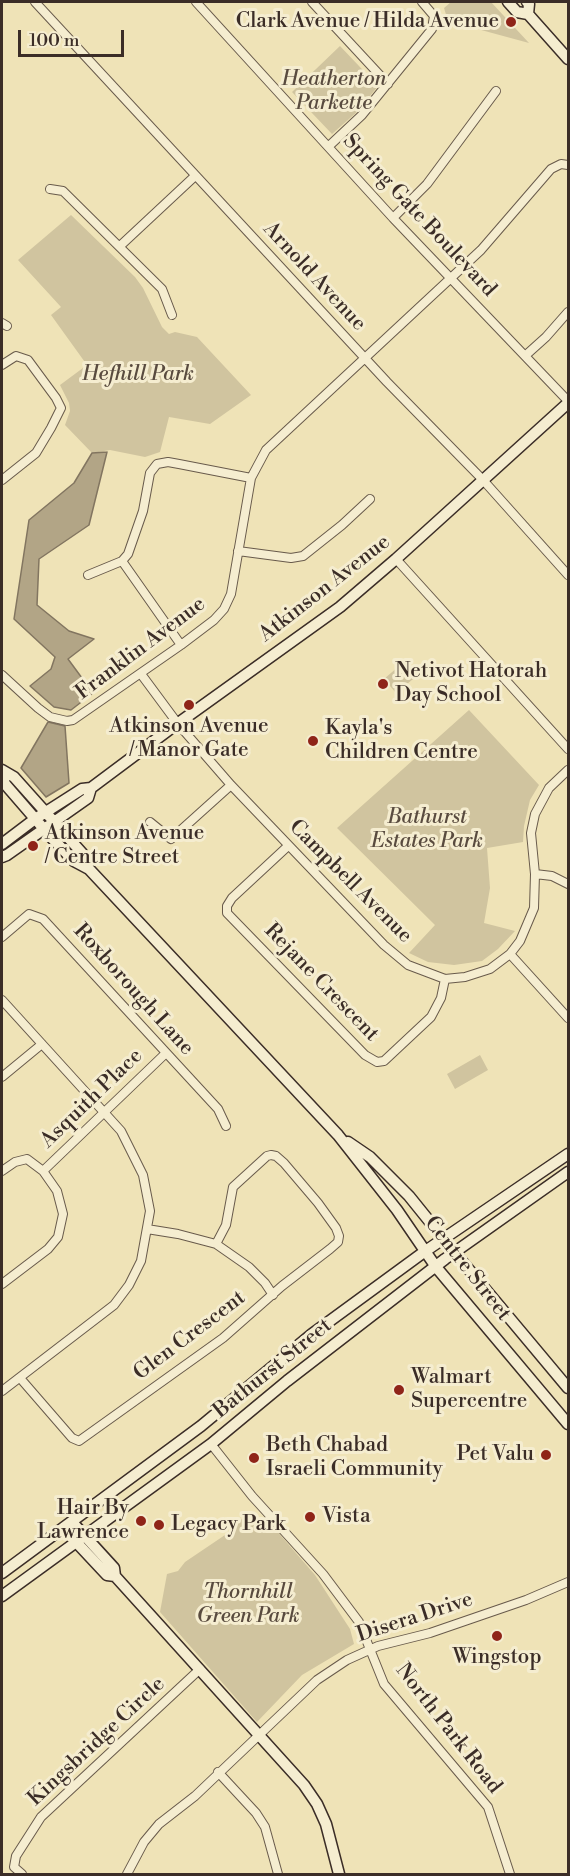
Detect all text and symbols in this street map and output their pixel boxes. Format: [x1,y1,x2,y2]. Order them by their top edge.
place label: Clark Avenue / Hilda Avenue [236,9,499,35]
marker: Clark Avenue / Hilda Avenue [504,15,518,29]
scale bar [21,18,128,56]
text: 100 m [29,29,80,52]
park label: Heatherton Parkette [282,67,386,117]
street label: Spring Gate Boulevard [337,129,501,303]
street label: Arnold Avenue [257,217,371,337]
park label: Hefhill Park [82,362,194,388]
street label: Atkinson Avenue [254,530,396,648]
street label: Franklin Avenue [71,592,211,706]
place label: Netivot Hatorah Day School [395,659,547,709]
marker: Netivot Hatorah Day School [376,677,390,691]
marker: Atkinson Avenue / Manor Gate [182,698,196,712]
place label: Atkinson Avenue / Manor Gate [109,714,269,764]
place label: Kayla's Children Centre [325,716,478,766]
marker: Kayla's Children Centre [306,734,320,748]
park label: Bathurst Estates Park [371,805,483,855]
street label: Campbell Avenue [283,815,417,949]
place label: Atkinson Avenue / Centre Street [45,821,204,871]
marker: Atkinson Avenue / Centre Street [26,839,40,853]
street label: Roxborough Lane [67,919,199,1061]
street label: Rejane Crescent [258,919,384,1047]
street label: Asquith Place [36,1044,148,1154]
street label: Centre Street [418,1212,516,1326]
street label: Glen Crescent [129,1286,251,1386]
street label: Bathurst Street [209,1314,337,1424]
place label: Walmart Supercentre [411,1365,527,1415]
marker: Walmart Supercentre [392,1383,406,1397]
place label: Beth Chabad Israeli Community [266,1433,443,1483]
place label: Pet Valu [457,1442,534,1468]
marker: Pet Valu [539,1448,553,1462]
marker: Beth Chabad Israeli Community [247,1451,261,1465]
place label: Hair By Lawrence [37,1496,129,1546]
place label: Vista [322,1504,371,1530]
marker: Vista [303,1510,317,1524]
place label: Legacy Park [171,1512,286,1538]
marker: Hair By Lawrence [134,1514,148,1528]
marker: Legacy Park [152,1518,166,1532]
park label: Thornhill Green Park [197,1580,299,1630]
street label: Disera Drive [354,1587,476,1649]
marker: Wingstop [490,1629,504,1643]
place label: Wingstop [452,1645,542,1671]
street label: North Park Road [389,1659,507,1799]
street label: Kingsbridge Circle [23,1672,171,1812]

